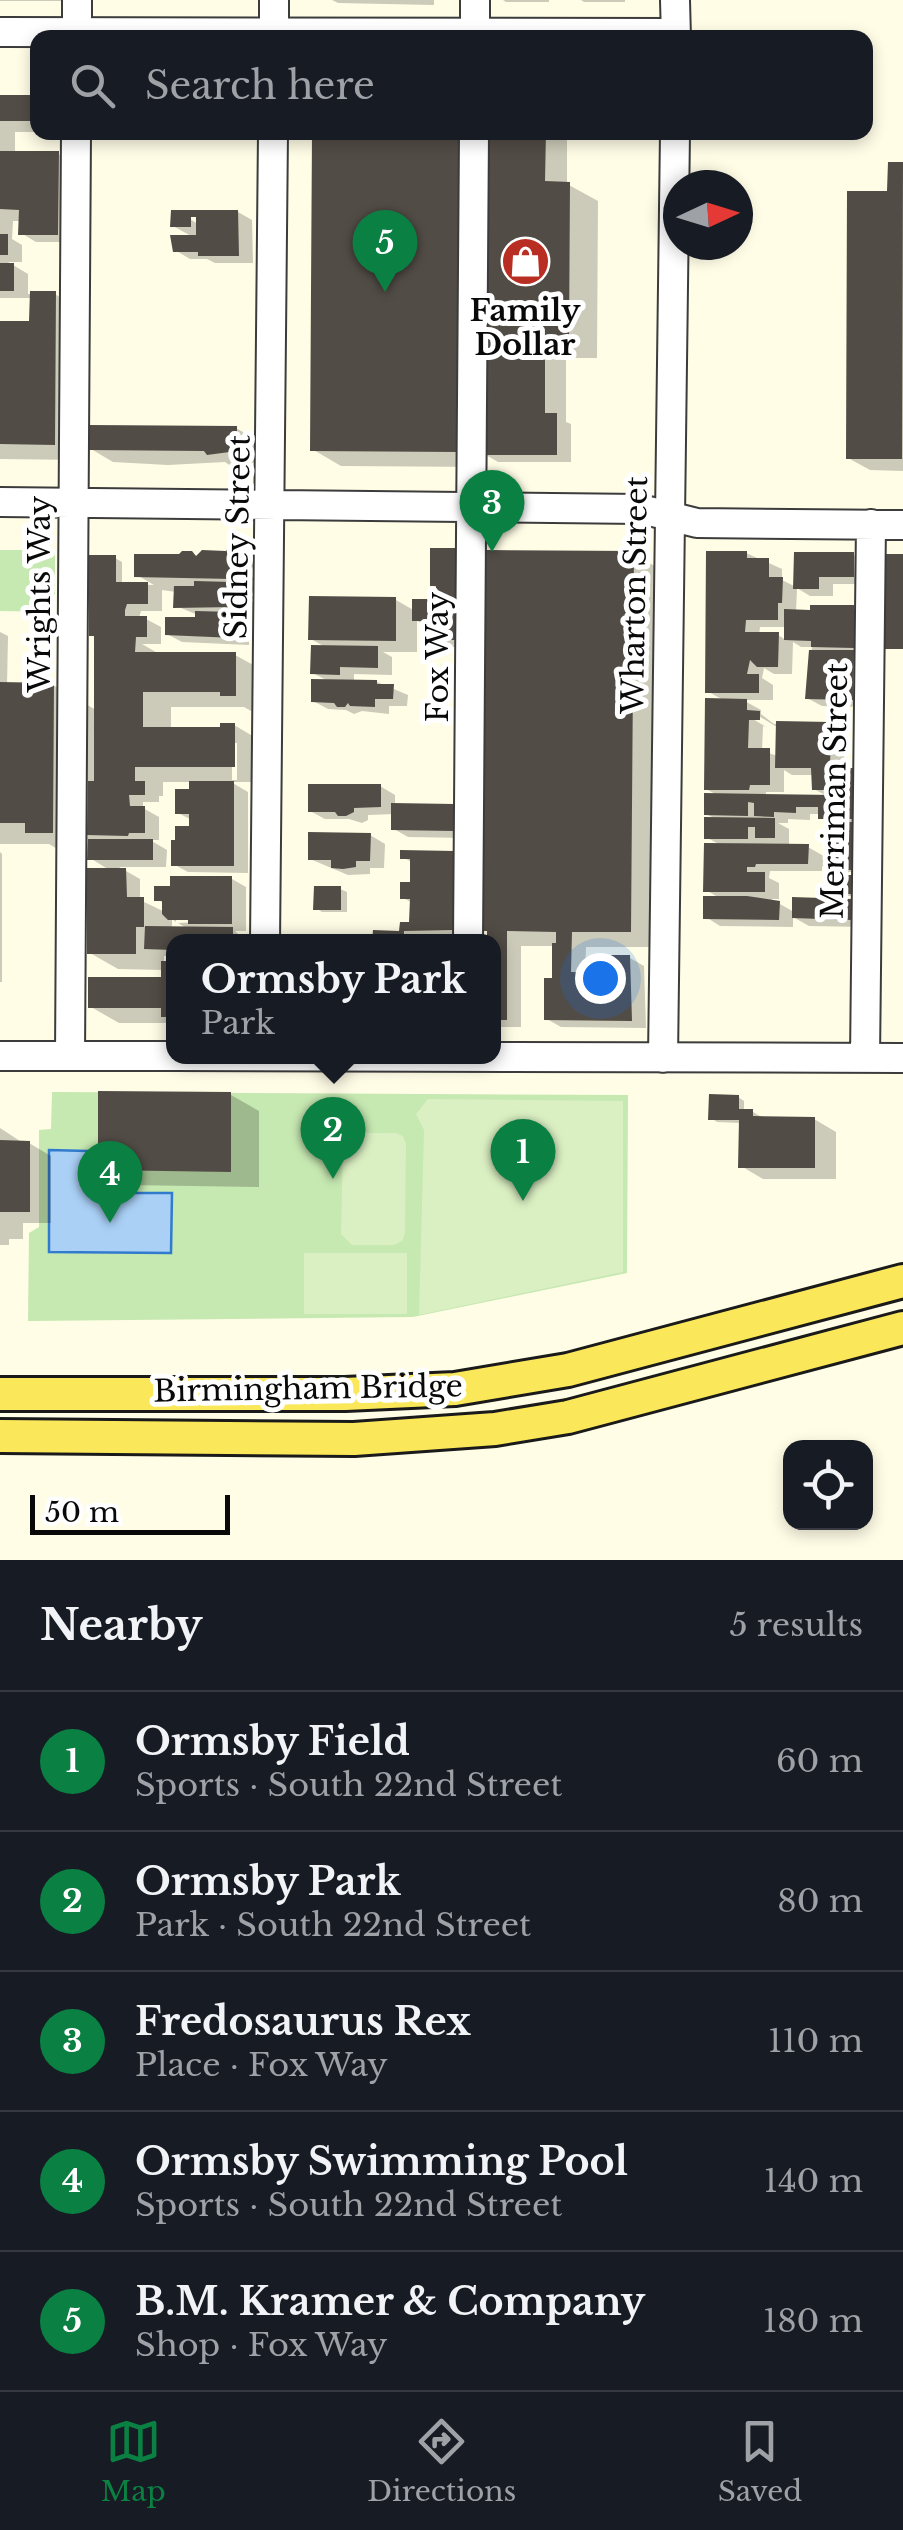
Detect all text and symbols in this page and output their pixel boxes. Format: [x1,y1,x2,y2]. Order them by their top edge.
search box [30,30,873,140]
icon: search [65,58,120,113]
text: Search here [145,62,375,109]
north arrow [663,170,753,260]
pin: 5 [352,210,418,292]
shop icon: Family Dollar [499,236,551,288]
place label: Family Dollar [470,292,581,363]
street label: Sidney Street [217,434,258,640]
pin: 3 [460,470,524,552]
street label: Wharton Street [614,475,655,715]
street label: Wrights Way [21,496,58,693]
street label: Fox Way [419,592,456,722]
street label: Merriman Street [814,662,855,919]
popup [166,934,501,1064]
your location [575,953,626,1004]
text: Ormsby Park [201,956,466,1003]
text: Park [201,1003,275,1043]
pin: 2 [300,1096,366,1179]
pin: 1 [490,1118,556,1201]
pin: 4 [78,1140,142,1223]
street label: Birmingham Bridge [153,1367,463,1410]
map controls [783,1440,873,1530]
button: locate [783,1440,873,1530]
scale bar [30,1490,230,1534]
text: 50 m [45,1495,119,1530]
text: Nearby [40,1599,203,1651]
text: 5 results [729,1605,863,1645]
text: Ormsby Field [135,1718,410,1765]
text: 1 [66,1741,79,1781]
text: 60 m [776,1741,863,1781]
text: Sports · South 22nd Street [135,1765,562,1805]
text: Ormsby Park [135,1858,401,1905]
text: 2 [62,1881,83,1921]
text: 80 m [777,1881,863,1921]
text: Park · South 22nd Street [135,1905,531,1945]
text: Fredosaurus Rex [135,1998,471,2045]
text: 3 [62,2021,83,2061]
text: 110 m [768,2021,863,2061]
text: Place · Fox Way [135,2045,388,2085]
text: Ormsby Swimming Pool [135,2138,628,2185]
text: 4 [62,2161,83,2201]
text: 140 m [764,2161,863,2201]
text: Sports · South 22nd Street [135,2185,562,2225]
text: B.M. Kramer & Company [135,2278,645,2325]
text: 5 [63,2301,82,2341]
text: 180 m [763,2301,863,2341]
text: Shop · Fox Way [135,2325,387,2365]
tab: Map [101,2414,166,2509]
tab: Directions [367,2414,516,2509]
tab: Saved [718,2414,802,2509]

